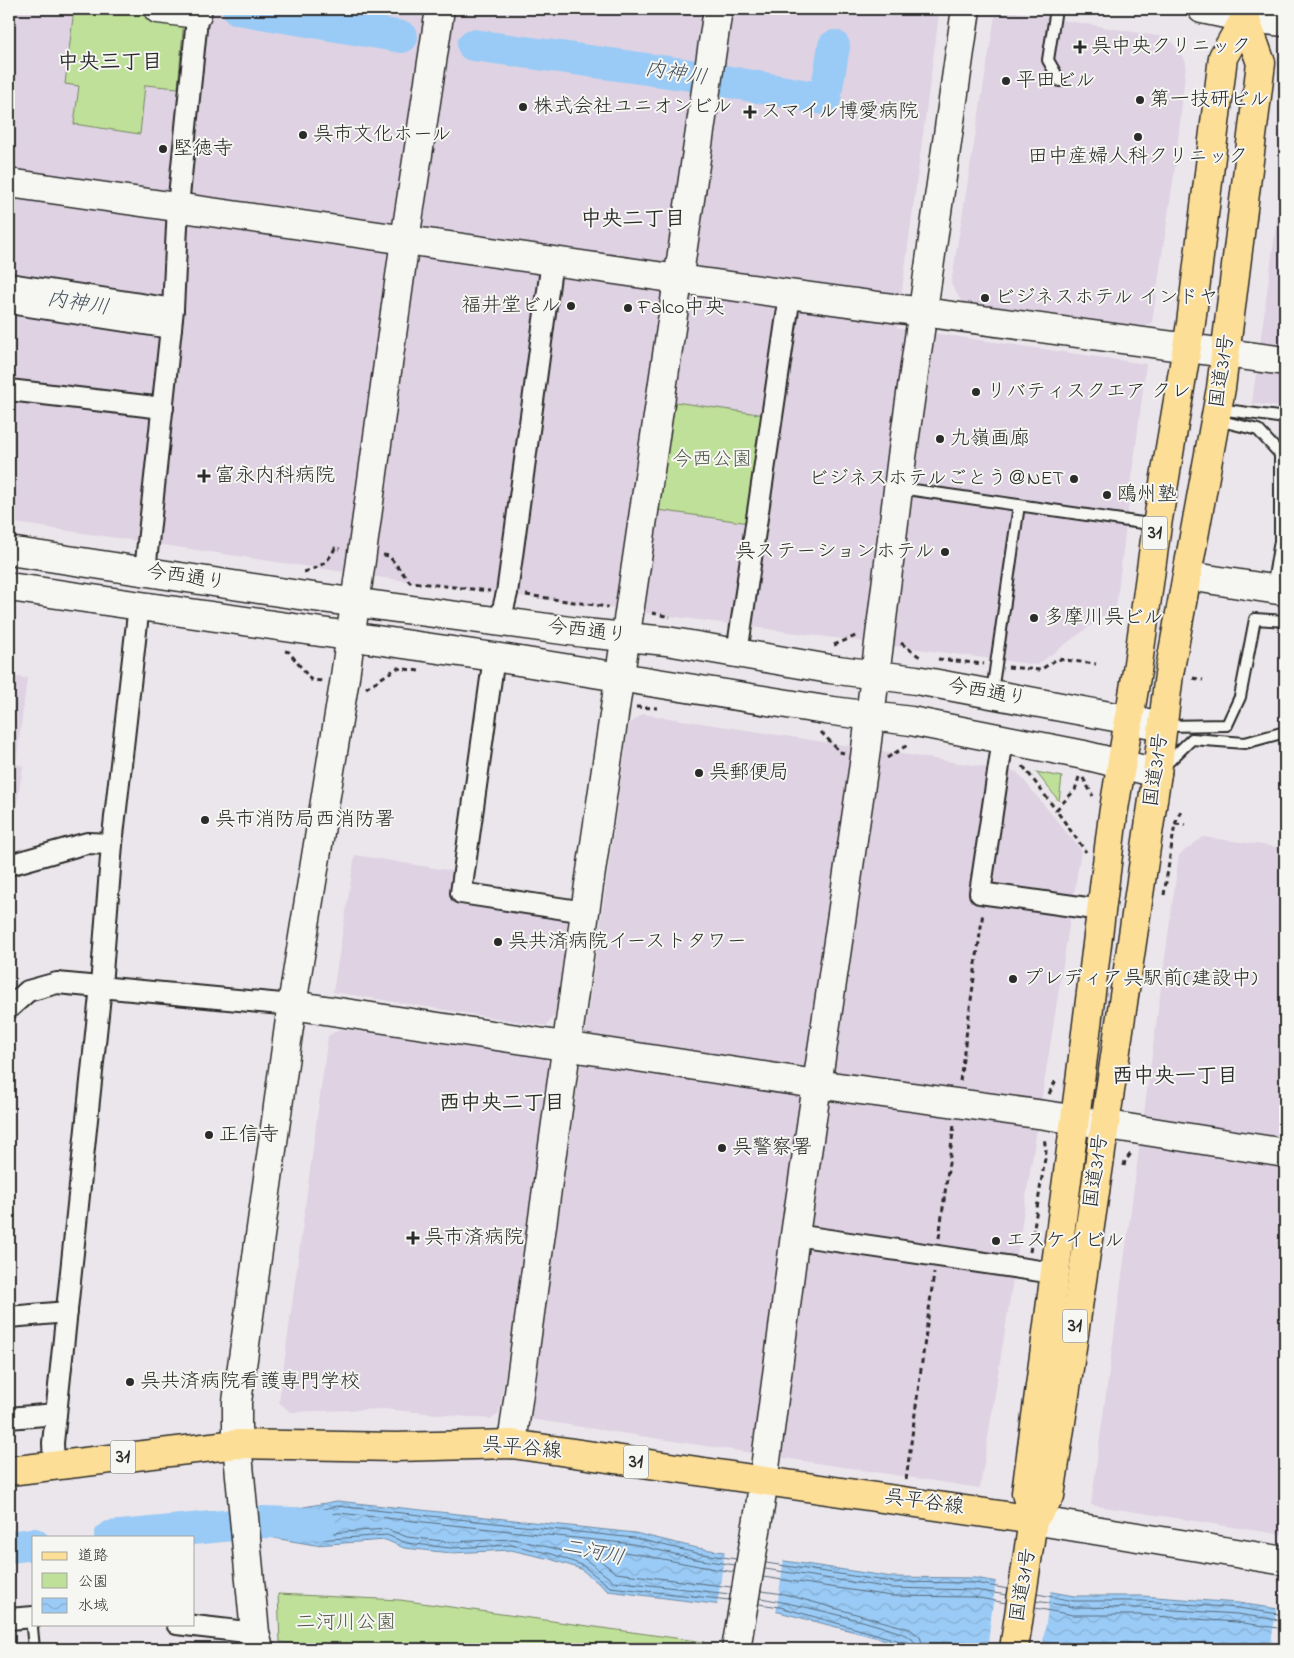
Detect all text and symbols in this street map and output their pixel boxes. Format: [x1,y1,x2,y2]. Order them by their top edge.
place label: 呉中央クリニック [1091,33,1251,62]
marker: 呉中央クリニック [1073,40,1087,54]
district label: 中央三丁目 [58,48,163,78]
water label: 内神川 [643,54,709,94]
place label: 平田ビル [1016,67,1096,96]
marker: 平田ビル [1000,75,1012,87]
place label: 第一技研ビル [1150,86,1270,115]
place label: 株式会社ユニオンビル [533,93,733,122]
marker: 第一技研ビル [1134,94,1146,106]
place label: スマイル博愛病院 [761,98,919,127]
marker: 株式会社ユニオンビル [517,101,529,113]
marker: スマイル博愛病院 [743,105,757,119]
place label: 呉市文化ホール [313,121,452,150]
marker: 呉市文化ホール [297,129,309,141]
marker: 田中産婦人科クリニック [1132,131,1144,143]
place label: 堅徳寺 [173,135,233,164]
marker: 堅徳寺 [157,143,169,155]
place label: 田中産婦人科クリニック [1028,143,1248,172]
district label: 中央二丁目 [581,205,686,235]
water label: 内神川 [45,284,111,324]
place label: ビジネスホテル インドヤ [995,284,1218,313]
place label: 福井堂ビル [461,292,561,321]
marker: ビジネスホテル インドヤ [979,292,991,304]
place label: Falco中央 [637,294,724,323]
marker: 福井堂ビル [565,300,577,312]
marker: Falco中央 [622,302,634,314]
street label: 国道31号 [1203,332,1243,410]
place label: リバティスクエア クレ [986,378,1191,407]
marker: リバティスクエア クレ [970,386,982,398]
place label: 九嶺画廊 [950,425,1030,454]
marker: 九嶺画廊 [934,433,946,445]
park label: 今西公園 [672,446,752,475]
place label: 富永内科病院 [215,462,335,491]
place label: ビジネスホテルごとう＠NET [809,465,1064,494]
marker: 富永内科病院 [197,469,211,483]
marker: ビジネスホテルごとう＠NET [1068,473,1080,485]
place label: 鴎州塾 [1117,481,1177,510]
marker: 鴎州塾 [1101,489,1113,501]
road number: 31 [1142,516,1168,550]
place label: 呉ステーションホテル [735,538,935,567]
marker: 呉ステーションホテル [939,546,951,558]
street label: 今西通り [144,557,228,599]
place label: 多摩川呉ビル [1044,604,1164,633]
marker: 多摩川呉ビル [1028,612,1040,624]
street label: 今西通り [546,613,628,651]
street label: 今西通り [945,672,1029,714]
street label: 国道31号 [1137,731,1177,809]
place label: 呉郵便局 [709,759,789,788]
marker: 呉郵便局 [693,767,705,779]
place label: 呉市消防局西消防署 [215,806,395,835]
marker: 呉市消防局西消防署 [199,814,211,826]
place label: 呉共済病院イーストタワー [508,928,747,957]
marker: 呉共済病院イーストタワー [492,936,504,948]
place label: プレディア呉駅前(建設中) [1023,965,1257,994]
marker: プレディア呉駅前(建設中) [1007,973,1019,985]
district label: 西中央一丁目 [1112,1062,1238,1092]
district label: 西中央二丁目 [439,1089,565,1119]
place label: 正信寺 [219,1121,279,1150]
marker: 正信寺 [203,1129,215,1141]
street label: 国道31号 [1077,1132,1117,1210]
place label: 呉警察署 [732,1134,812,1163]
marker: 呉警察署 [716,1142,728,1154]
place label: 呉市済病院 [424,1224,524,1253]
place label: エスケイビル [1006,1227,1124,1256]
marker: 呉市済病院 [406,1231,420,1245]
marker: エスケイビル [990,1235,1002,1247]
road number: 31 [1062,1310,1088,1342]
place label: 呉共済病院看護専門学校 [140,1368,360,1397]
marker: 呉共済病院看護専門学校 [124,1376,136,1388]
street label: 呉平谷線 [481,1431,563,1467]
road number: 31 [110,1440,136,1474]
road number: 31 [624,1445,648,1478]
street label: 呉平谷線 [882,1483,966,1523]
water label: 二河川 [559,1532,627,1574]
legend [32,1536,195,1626]
text: 道路 [78,1545,108,1567]
street label: 国道31号 [1004,1546,1044,1624]
text: 公園 [78,1571,108,1593]
text: 水域 [78,1595,108,1617]
park label: 二河川公園 [296,1609,396,1638]

